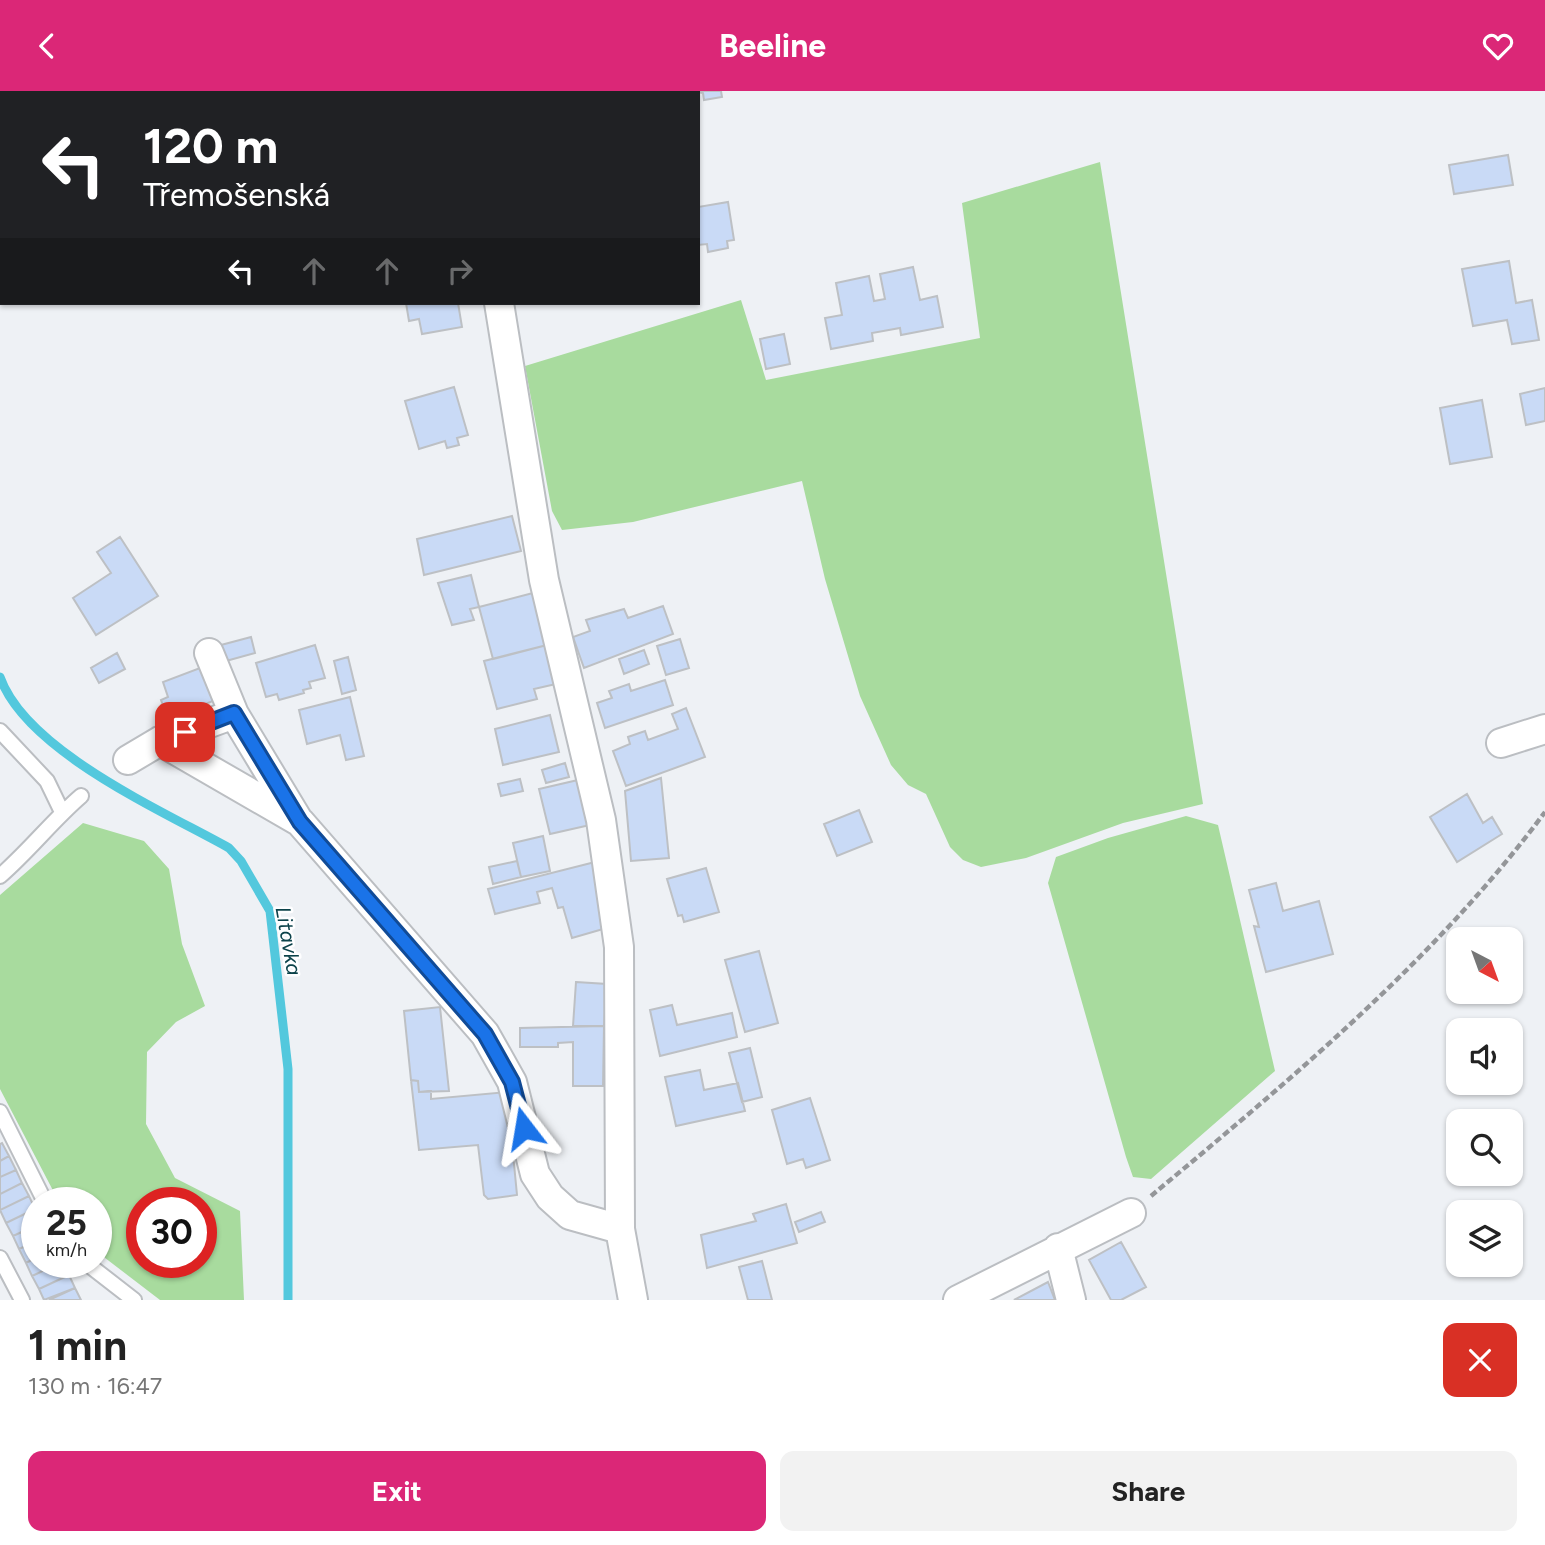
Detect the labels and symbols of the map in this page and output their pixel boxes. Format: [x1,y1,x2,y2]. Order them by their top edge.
pin [155,702,215,762]
water label: Litavka [271,905,307,977]
north arrow [1446,927,1522,1005]
position arrow [487,1091,561,1165]
speed limit sign: 30 [126,1187,217,1278]

